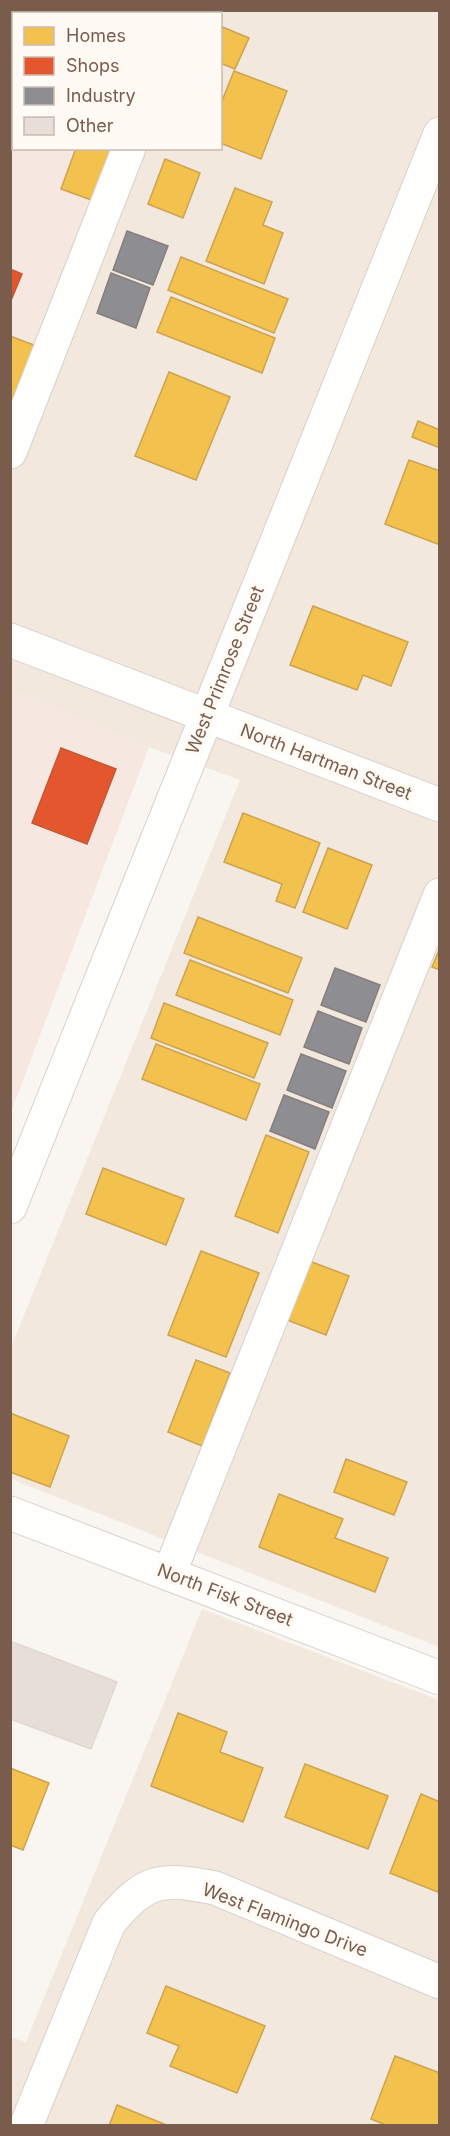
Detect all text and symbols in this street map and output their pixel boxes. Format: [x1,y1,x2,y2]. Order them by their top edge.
legend [12,12,222,150]
text: Homes [66,25,126,46]
text: Shops [66,55,120,76]
text: Industry [66,85,136,106]
text: Other [66,115,114,136]
street label: West Primrose Street [181,583,268,757]
street label: North Hartman Street [238,719,415,804]
street label: North Fisk Street [155,1559,296,1630]
street label: West Flamingo Drive [200,1878,371,1961]

